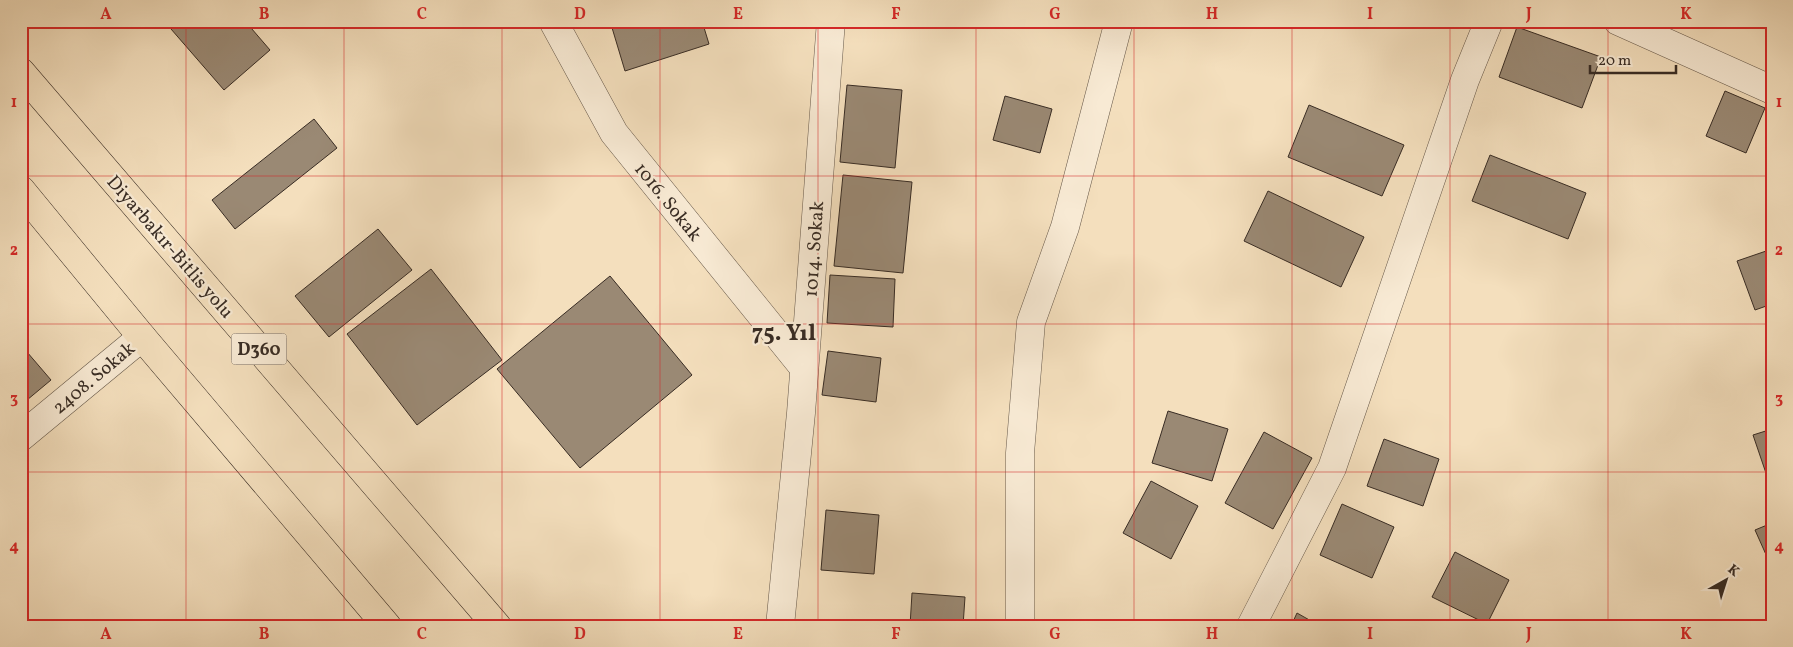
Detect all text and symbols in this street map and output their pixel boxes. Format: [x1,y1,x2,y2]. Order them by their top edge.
text: A [100,4,112,26]
text: B [259,4,270,26]
text: C [417,4,427,26]
text: D [574,4,586,26]
text: E [733,4,743,26]
text: F [891,4,901,26]
text: G [1049,4,1061,26]
text: H [1206,4,1218,26]
text: I [1367,4,1373,26]
text: J [1525,4,1532,26]
text: K [1680,4,1692,26]
scale bar [1590,42,1677,74]
text: 20 m [1598,51,1631,72]
text: 1 [11,92,17,114]
text: 1 [1776,92,1782,114]
street label: 1016. Sokak [628,157,707,247]
street label: Diyarbakır-Bitlis yolu [100,170,239,325]
street label: 1014. Sokak [799,200,831,298]
text: 2 [10,240,18,262]
text: 2 [1775,240,1783,262]
district label: 75. Yıl [752,317,816,351]
road number: D360 [232,334,286,364]
street label: 2408. Sokak [47,336,141,421]
text: 3 [10,388,18,410]
text: 3 [1775,388,1783,410]
text: 4 [9,536,19,558]
text: 4 [1774,536,1784,558]
north arrow [1700,554,1750,604]
text: K [1723,560,1743,582]
text: A [100,624,112,646]
text: B [259,624,270,646]
text: C [417,624,427,646]
text: D [574,624,586,646]
text: E [733,624,743,646]
text: F [891,624,901,646]
text: G [1049,624,1061,646]
text: H [1206,624,1218,646]
text: I [1367,624,1373,646]
text: J [1525,624,1532,646]
text: K [1680,624,1692,646]

